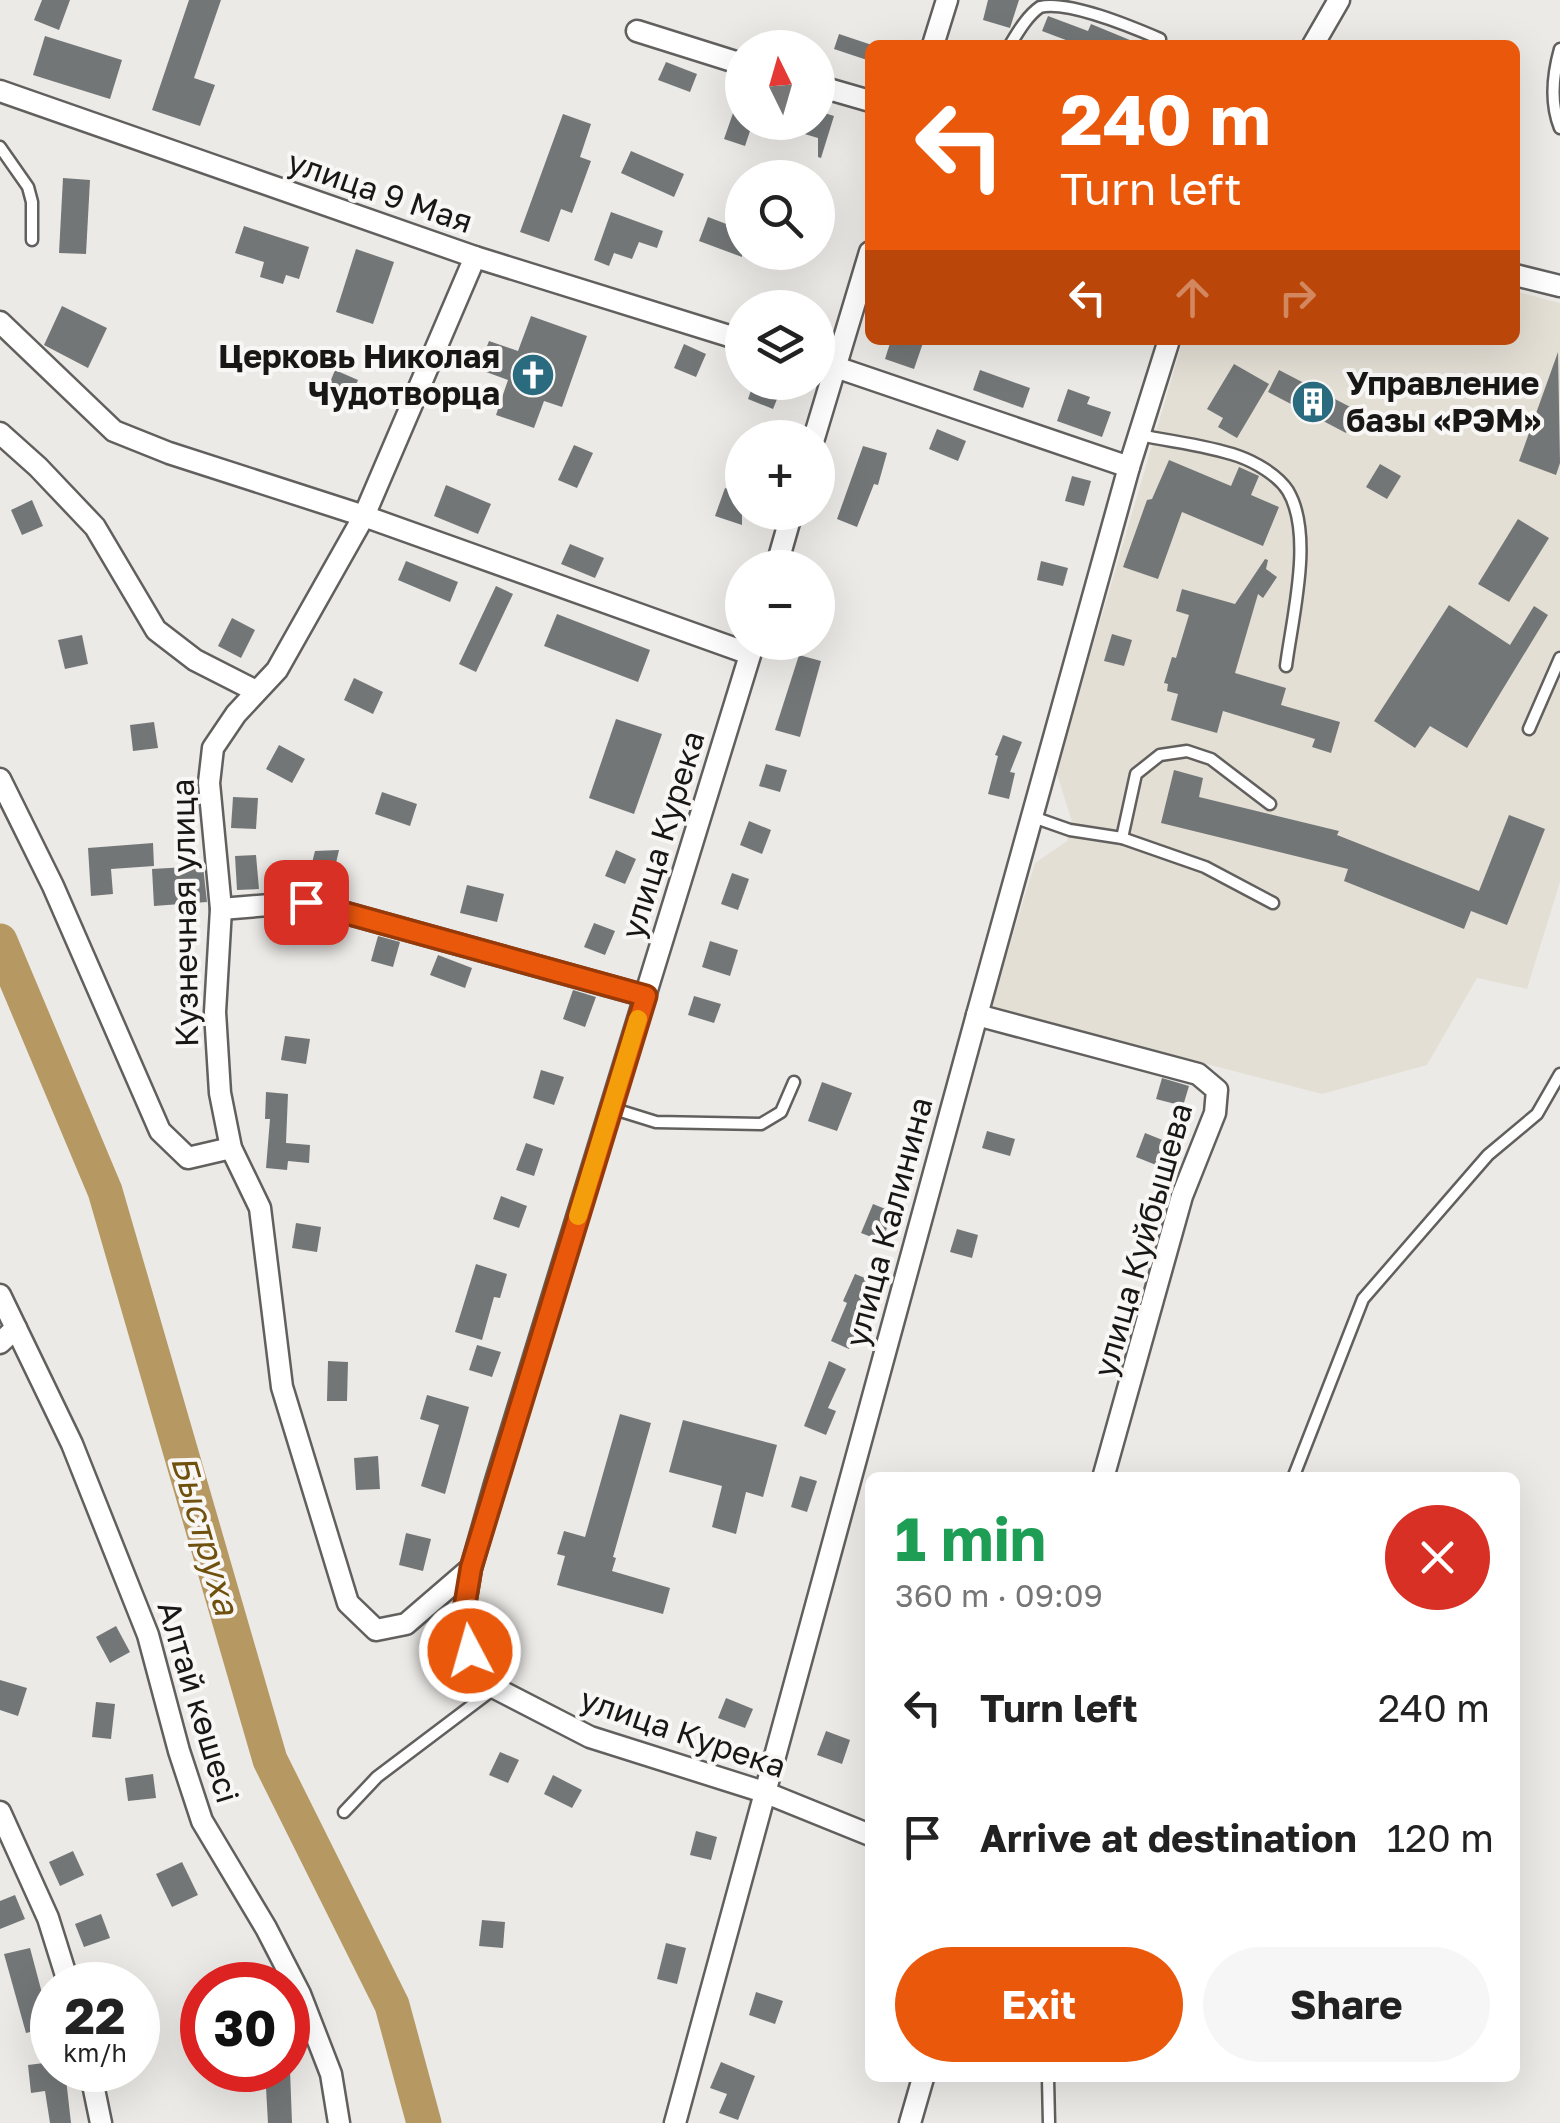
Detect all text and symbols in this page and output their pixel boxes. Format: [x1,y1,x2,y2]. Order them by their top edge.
north arrow [725,30,835,140]
map controls [725,30,835,660]
text: 240 m [1060,76,1271,160]
icon: left [895,80,1025,210]
street label: улица 9 Мая [283,142,478,240]
button: search [725,160,835,270]
text: Turn left [1060,161,1242,215]
icon: left [1060,270,1115,325]
icon: ahead [1165,270,1220,325]
icon: right [1270,270,1325,325]
button: layers [725,290,835,400]
place label: Церковь Николая Чудотворца [218,337,500,412]
church icon: Церковь Николая Чудотворца [510,352,556,398]
place label: Управление базы «РЭМ» [1346,364,1541,439]
building icon: Управление базы «РЭМ» [1290,379,1336,425]
button: + [725,420,835,530]
button: − [725,550,835,660]
street label: улица Курека [612,726,712,943]
street label: Кузнечная улица [163,778,205,1048]
pin [264,860,349,945]
icon: arrive [279,875,334,930]
street label: улица Калинина [836,1093,940,1351]
street label: улица Куйбышева [1085,1098,1199,1381]
water label: Быструха [163,1450,249,1621]
text: 1 min [895,1502,1046,1574]
button: close [1385,1505,1490,1610]
text: 360 m · 09:09 [895,1576,1103,1614]
street label: Алтай көшесі [150,1596,248,1807]
position arrow [418,1599,522,1703]
street label: улица Курека [575,1679,791,1785]
icon: left [895,1680,950,1735]
text: Turn left [980,1685,1138,1730]
text: 240 m [1378,1685,1490,1730]
icon: arrive [895,1810,950,1865]
text: Arrive at destination [980,1815,1357,1860]
text: 120 m [1387,1815,1494,1860]
button: Exit [895,1947,1183,2062]
button: Share [1203,1947,1490,2062]
speed limit sign: 30 [180,1962,310,2092]
text: 22 [64,1985,125,2045]
text: km/h [63,2037,127,2068]

